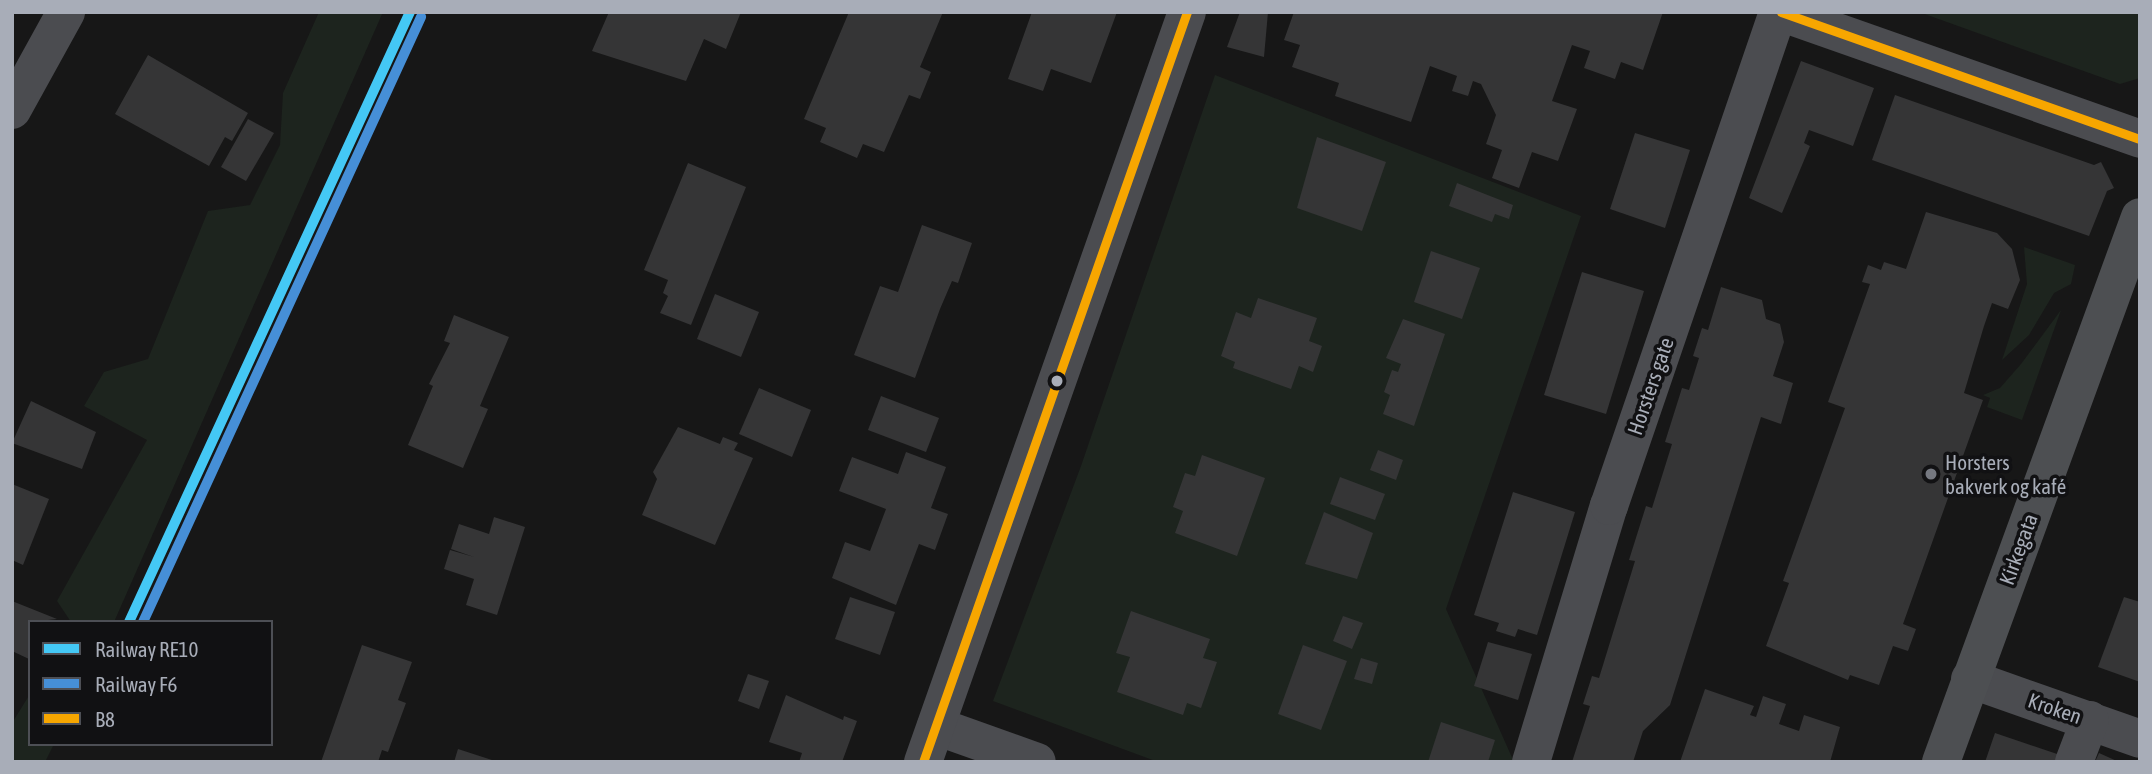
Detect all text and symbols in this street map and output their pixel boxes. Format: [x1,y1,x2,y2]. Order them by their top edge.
street label: Horsters gate [1622,334,1678,438]
unlabelled marker [1050,374,1064,388]
place label: Horsters bakverk og kafé [1945,449,2066,499]
marker: Horsters bakverk og kafé [1923,466,1939,482]
street label: Kirkegata [1994,510,2042,588]
legend [28,620,273,746]
text: Railway RE10 [95,637,198,661]
text: Railway F6 [95,672,177,696]
street label: Kroken [2025,687,2085,729]
text: B8 [95,707,115,731]

